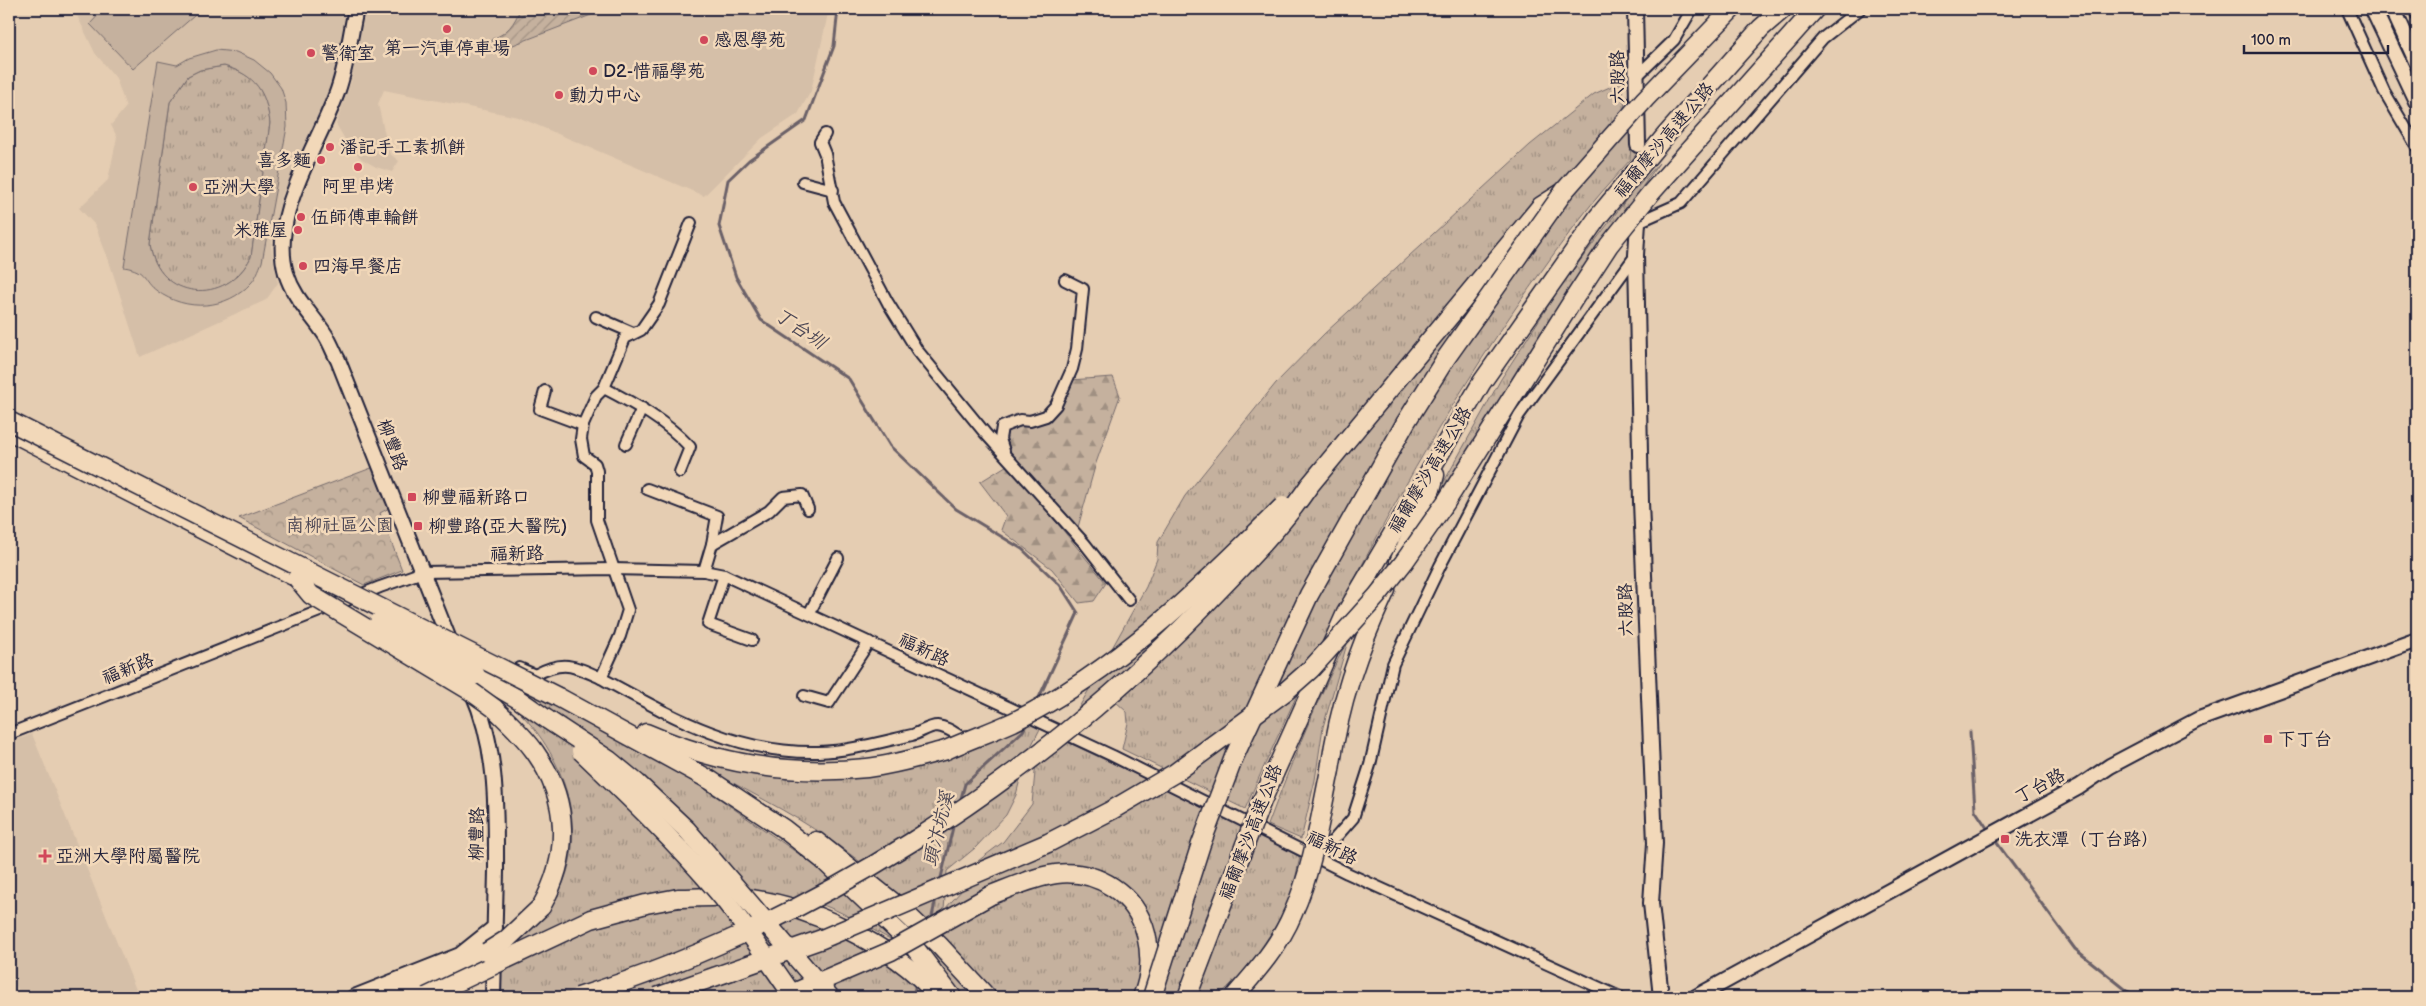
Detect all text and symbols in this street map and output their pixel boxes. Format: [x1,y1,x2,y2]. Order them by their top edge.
scale bar [2244,22,2387,54]
marker: 第一汽車停車場 [441,23,453,35]
place label: 感恩學苑 [714,30,786,51]
text: 100 m [2251,31,2291,50]
marker: 感恩學苑 [698,34,710,46]
place label: 第一汽車停車場 [384,38,510,59]
place label: 警衛室 [321,43,375,64]
marker: 警衛室 [305,47,317,59]
street label: 六股路 [1607,50,1629,104]
place label: D2-惜福學苑 [603,61,705,82]
marker: D2-惜福學苑 [587,65,599,77]
street label: 福爾摩沙高速公路 [1610,78,1718,202]
place label: 動力中心 [569,85,641,106]
marker: 動力中心 [553,89,565,101]
place label: 潘記手工素抓餅 [340,137,466,158]
marker: 潘記手工素抓餅 [324,141,336,153]
place label: 喜多麵 [257,150,311,171]
marker: 喜多麵 [315,154,327,166]
marker: 阿里串烤 [352,161,364,173]
place label: 阿里串烤 [322,176,394,197]
place label: 亞洲大學 [203,177,275,198]
marker: 亞洲大學 [187,181,199,193]
place label: 伍師傅車輪餅 [311,207,419,228]
marker: 伍師傅車輪餅 [295,211,307,223]
place label: 米雅屋 [234,220,288,241]
marker: 米雅屋 [292,224,304,236]
place label: 四海早餐店 [313,256,403,277]
marker: 四海早餐店 [297,260,309,272]
water label: 丁台圳 [770,304,832,356]
street label: 福爾摩沙高速公路 [1384,403,1476,537]
street label: 柳豐路 [373,416,411,474]
place label: 柳豐福新路口 [422,487,530,508]
marker: 柳豐福新路口 [406,491,418,503]
park label: 南柳社區公園 [286,515,394,536]
place label: 柳豐路(亞大醫院) [428,516,567,537]
marker: 柳豐路(亞大醫院) [412,520,424,532]
street label: 福新路 [490,543,544,565]
street label: 六股路 [1615,583,1637,637]
street label: 福新路 [895,629,953,671]
street label: 福新路 [99,649,157,689]
place label: 下丁台 [2278,729,2332,750]
marker: 下丁台 [2262,733,2274,745]
street label: 福爾摩沙高速公路 [1215,761,1287,903]
street label: 丁台路 [2011,764,2069,808]
water label: 頭汴坑溪 [919,788,960,869]
street label: 柳豐路 [466,807,488,861]
street label: 福新路 [1303,827,1361,869]
place label: 洗衣潭（丁台路） [2015,829,2159,850]
marker: 洗衣潭（丁台路） [1999,833,2011,845]
place label: 亞洲大學附屬醫院 [56,846,200,867]
marker: 亞洲大學附屬醫院 [38,849,52,863]

